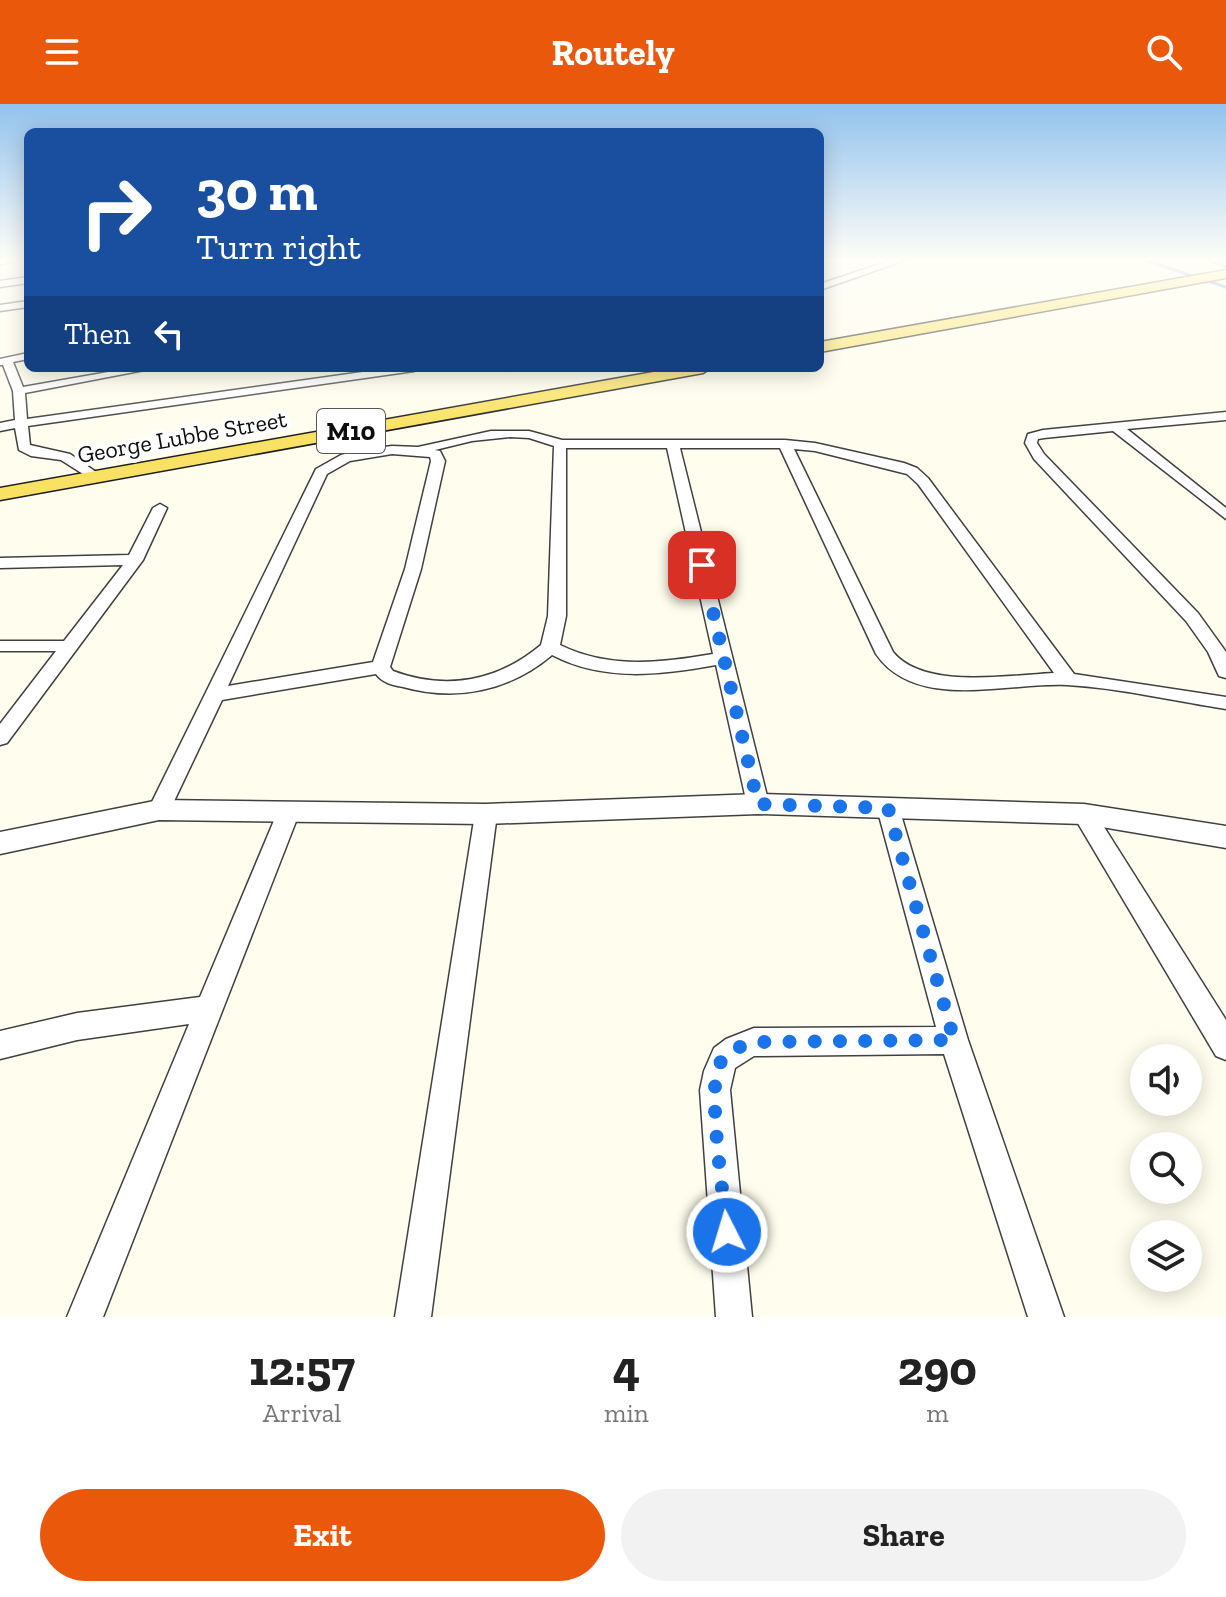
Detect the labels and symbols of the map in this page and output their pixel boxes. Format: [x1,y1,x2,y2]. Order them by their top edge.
street label: George Lubbe Street [75,404,289,469]
road number: M10 [317,409,385,453]
pin [668,531,736,599]
position arrow [685,1190,769,1274]

